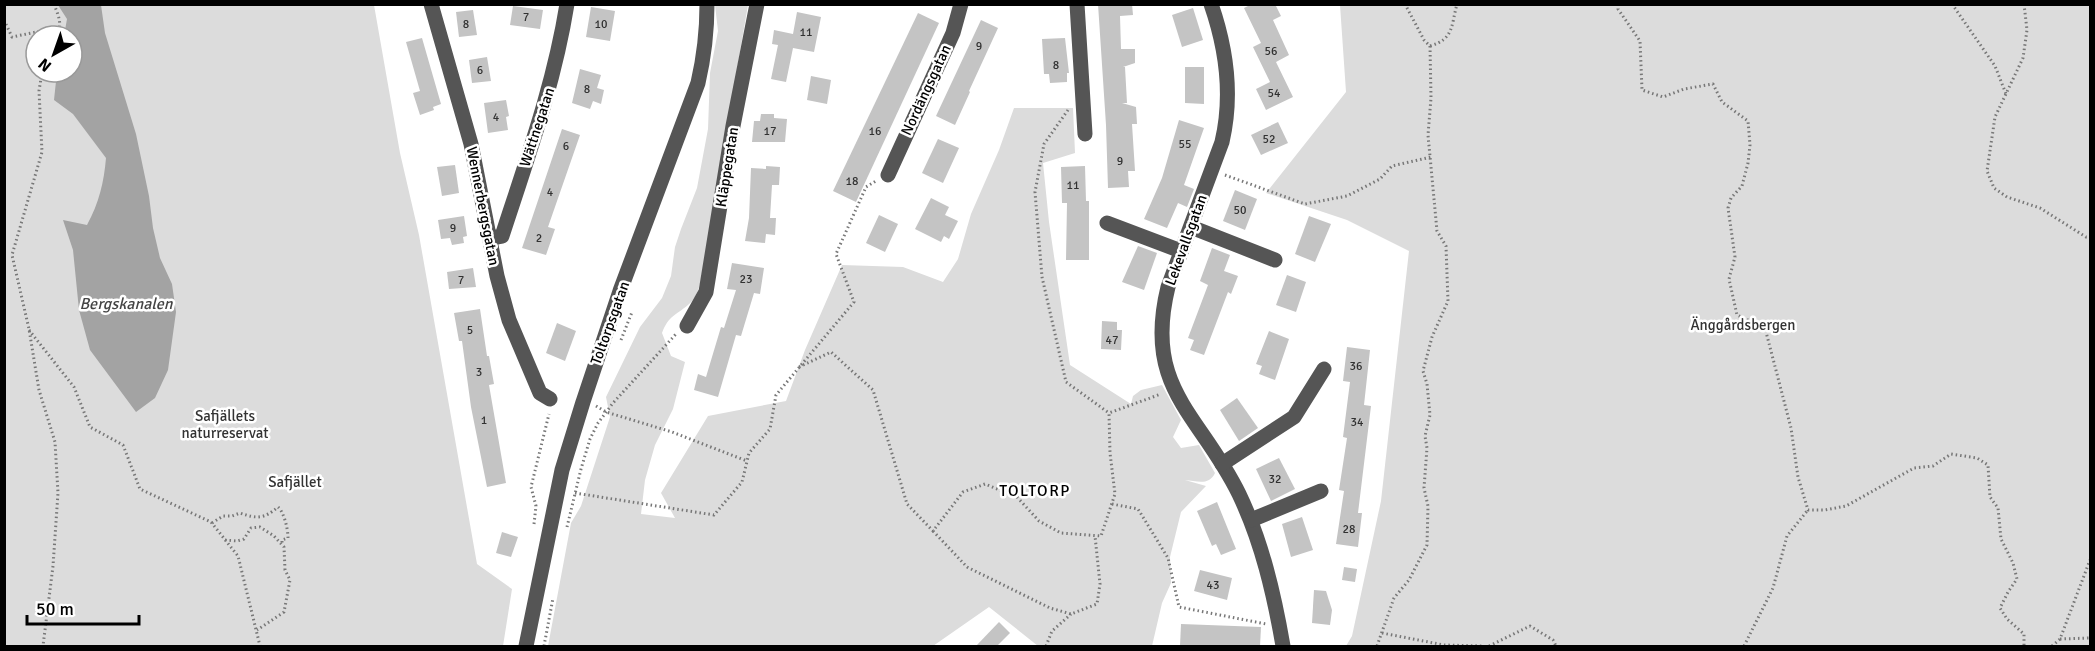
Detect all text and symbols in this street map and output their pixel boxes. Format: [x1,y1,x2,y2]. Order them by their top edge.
house number: 7 [523,10,529,25]
house number: 8 [463,17,469,32]
house number: 10 [595,17,607,32]
north arrow [24,24,84,84]
house number: 11 [800,25,812,40]
house number: 9 [976,39,982,54]
street label: Nordängsgatan [897,42,955,138]
house number: 56 [1265,44,1277,59]
text: N [34,53,56,76]
house number: 8 [1053,58,1059,73]
house number: 6 [477,63,483,78]
house number: 8 [584,82,590,97]
street label: Wättnegatan [516,85,558,169]
house number: 54 [1268,86,1281,101]
house number: 4 [493,110,500,125]
house number: 17 [764,124,776,139]
house number: 16 [869,124,881,139]
street label: Kläppegatan [712,126,742,208]
house number: 52 [1263,132,1275,147]
house number: 55 [1179,137,1191,152]
house number: 6 [563,139,569,154]
street label: Wennerbergsgatan [463,145,503,267]
house number: 9 [1117,154,1123,169]
house number: 18 [846,174,858,189]
house number: 11 [1067,178,1079,193]
house number: 4 [547,185,554,200]
street label: Lekevallsgatan [1161,192,1211,288]
house number: 50 [1234,203,1246,218]
house number: 9 [450,221,456,236]
house number: 2 [536,231,542,246]
house number: 23 [740,272,752,287]
house number: 7 [458,273,464,288]
street label: Toltorpsgatan [587,279,633,367]
water label: Bergskanalen [79,294,174,314]
park label: Änggårdsbergen [1690,316,1796,334]
house number: 5 [467,323,473,338]
house number: 47 [1106,333,1118,348]
house number: 36 [1350,359,1362,374]
house number: 3 [476,365,482,380]
park label: Safjällets naturreservat [182,407,268,442]
house number: 1 [481,413,487,428]
house number: 34 [1351,415,1364,430]
house number: 32 [1269,472,1281,487]
park label: Safjället [268,473,322,491]
district label: TOLTORP [999,481,1071,501]
house number: 28 [1343,522,1355,537]
house number: 43 [1207,578,1219,593]
scale bar [27,588,140,626]
text: 50 m [36,598,74,620]

